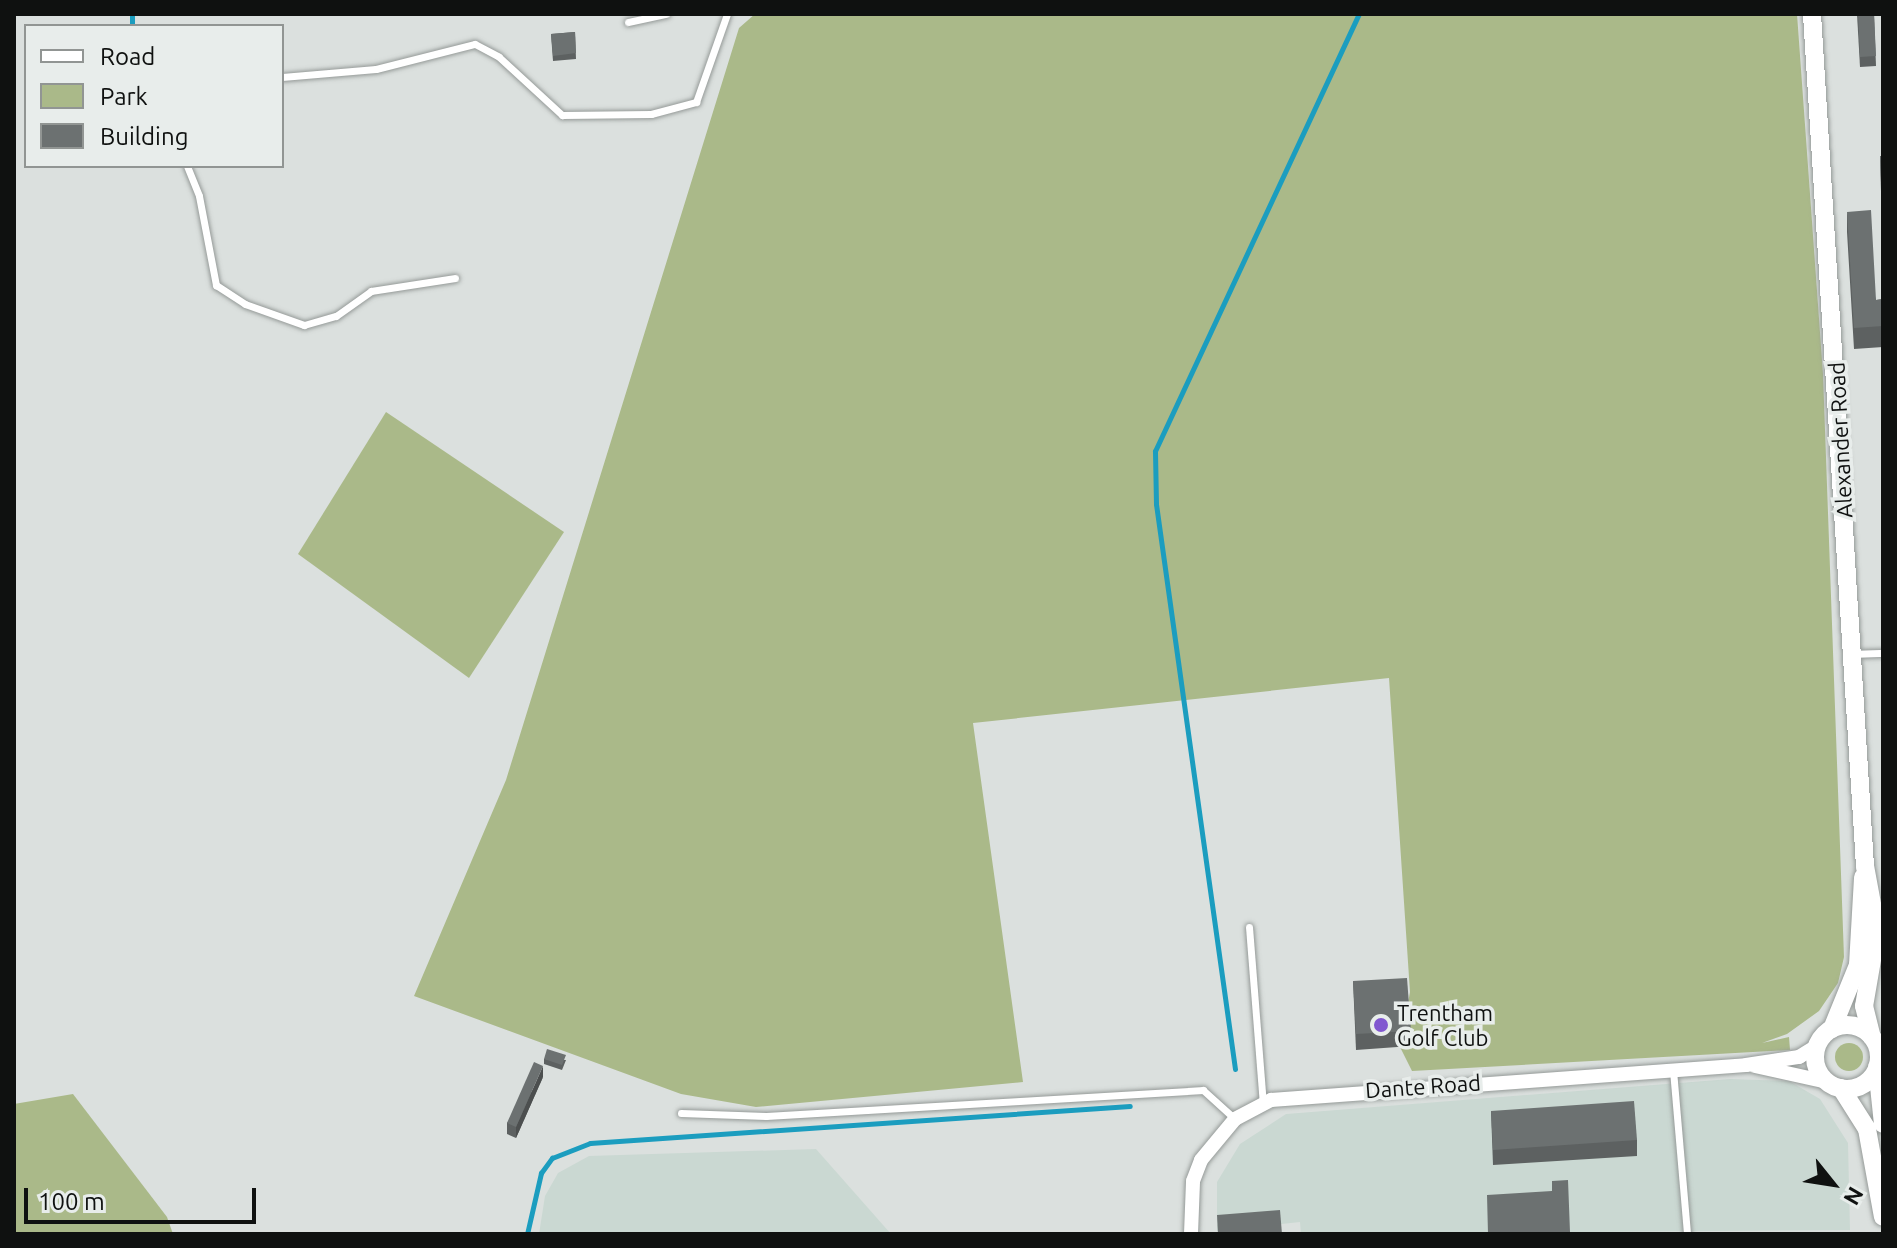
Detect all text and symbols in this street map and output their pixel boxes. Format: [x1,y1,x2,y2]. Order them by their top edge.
legend [24,24,284,168]
text: Road [100,43,155,70]
text: Park [100,83,148,110]
text: Building [100,123,188,150]
street label: Alexander Road [1823,361,1857,519]
place label: Trentham Golf Club [1397,999,1493,1050]
marker: Trentham Golf Club [1372,1016,1390,1034]
street label: Dante Road [1364,1069,1482,1103]
north arrow [1793,1144,1873,1224]
scale bar [28,1172,260,1222]
text: N [1839,1183,1869,1210]
text: 100 m [38,1188,105,1215]

